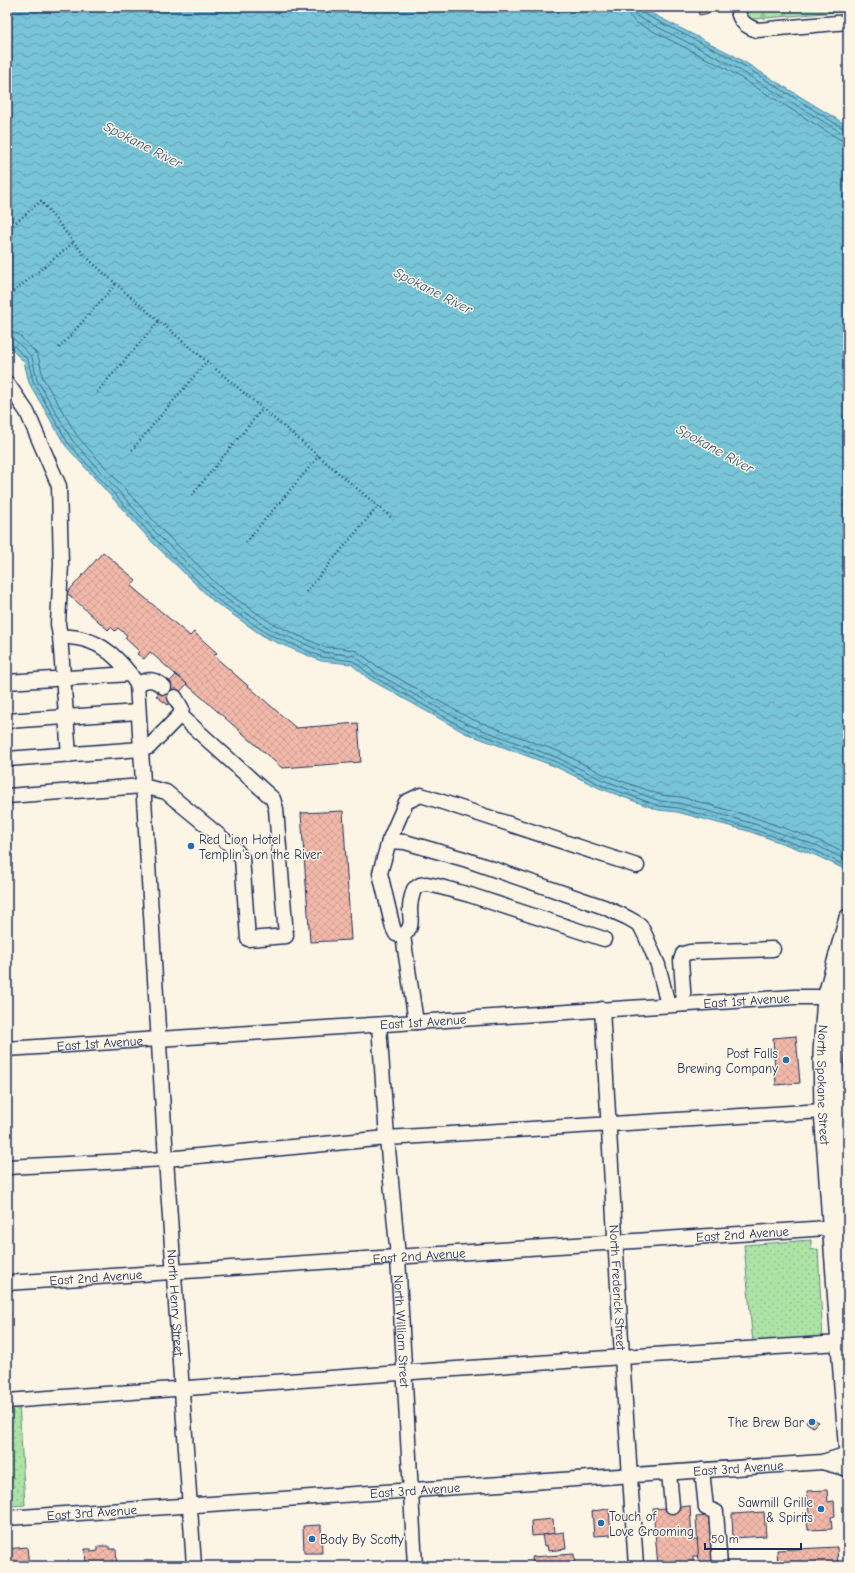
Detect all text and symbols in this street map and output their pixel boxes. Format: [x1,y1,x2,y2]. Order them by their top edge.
water label: Spokane River [101,118,186,173]
water label: Spokane River [391,264,476,319]
water label: Spokane River [673,421,758,478]
place label: Red Lion Hotel Templin's on the River [199,832,323,862]
marker: Red Lion Hotel Templin's on the River [186,841,196,851]
street label: East 1st Avenue [703,990,790,1010]
street label: East 1st Avenue [380,1011,467,1032]
street label: North Spokane Street [814,1024,833,1147]
street label: East 1st Avenue [56,1033,144,1053]
place label: Post Falls Brewing Company [677,1046,778,1076]
marker: Post Falls Brewing Company [781,1055,791,1065]
street label: East 2nd Avenue [695,1223,790,1244]
street label: North Frederick Street [607,1224,629,1352]
street label: East 2nd Avenue [372,1245,466,1266]
street label: North Henry Street [165,1249,187,1358]
street label: East 2nd Avenue [49,1266,143,1288]
street label: North William Street [391,1274,413,1389]
place label: The Brew Bar [728,1415,805,1430]
marker: The Brew Bar [807,1417,817,1427]
street label: East 3rd Avenue [693,1457,784,1478]
street label: East 3rd Avenue [369,1479,461,1501]
place label: Sawmill Grille & Spirits [738,1495,813,1525]
street label: East 3rd Avenue [46,1502,138,1523]
marker: Sawmill Grille & Spirits [816,1504,826,1514]
place label: Touch of Love Grooming [609,1509,694,1539]
marker: Touch of Love Grooming [596,1518,606,1528]
scale bar [705,1525,801,1551]
place label: Body By Scotty [320,1532,404,1547]
text: 50 m [711,1532,739,1546]
marker: Body By Scotty [307,1534,317,1544]

